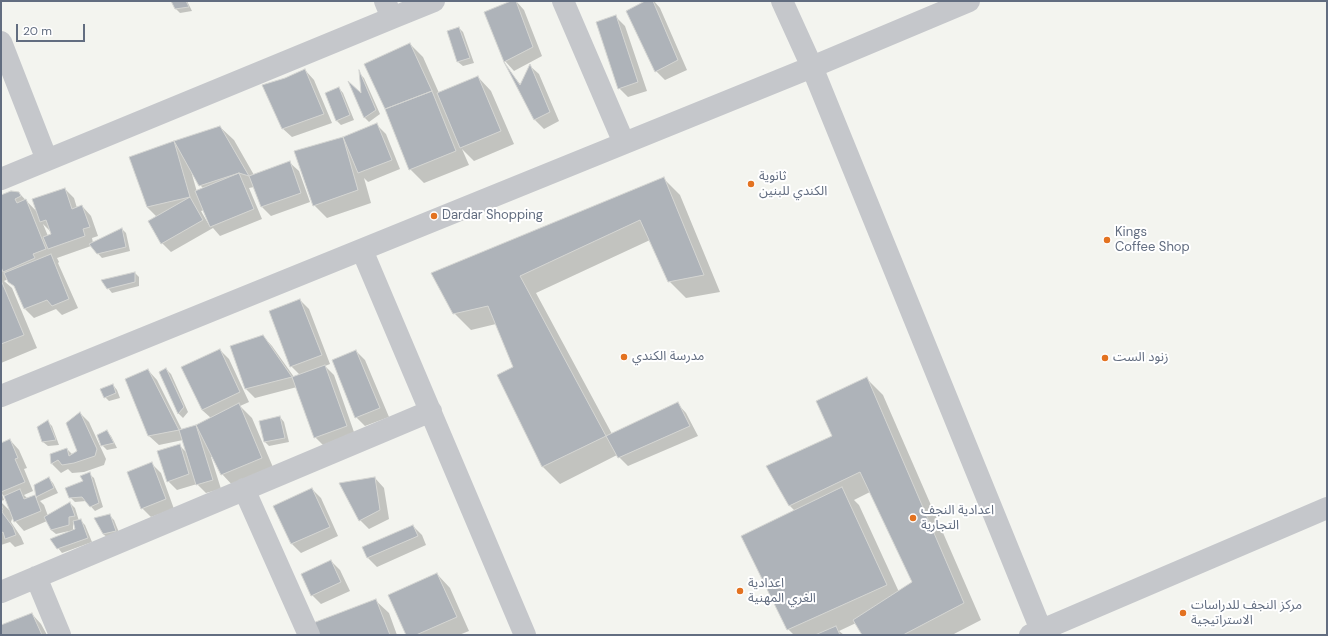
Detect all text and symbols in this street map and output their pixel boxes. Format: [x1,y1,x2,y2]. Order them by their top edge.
scale bar [18,16,87,42]
text: 20 m [23,23,52,39]
place label: ثانوية الكندي للبنين [759,169,827,200]
marker: ثانوية الكندي للبنين [746,179,756,189]
place label: Dardar Shopping [442,208,543,224]
marker: Dardar Shopping [429,211,439,221]
place label: Kings Coffee Shop [1115,225,1190,256]
marker: Kings Coffee Shop [1102,235,1112,245]
place label: مدرسة الكندي [632,349,704,365]
place label: زنود الست [1113,350,1168,366]
marker: مدرسة الكندي [619,352,629,362]
marker: زنود الست [1100,353,1110,363]
place label: اعدادية النجف التجارية [921,503,994,534]
marker: اعدادية النجف التجارية [908,513,918,523]
place label: اعدادية الغري المهنية [748,576,816,607]
marker: اعدادية الغري المهنية [735,586,745,596]
place label: مركز النجف للدراسات الاستراتيجية [1191,598,1302,629]
marker: مركز النجف للدراسات الاستراتيجية [1178,608,1188,618]

